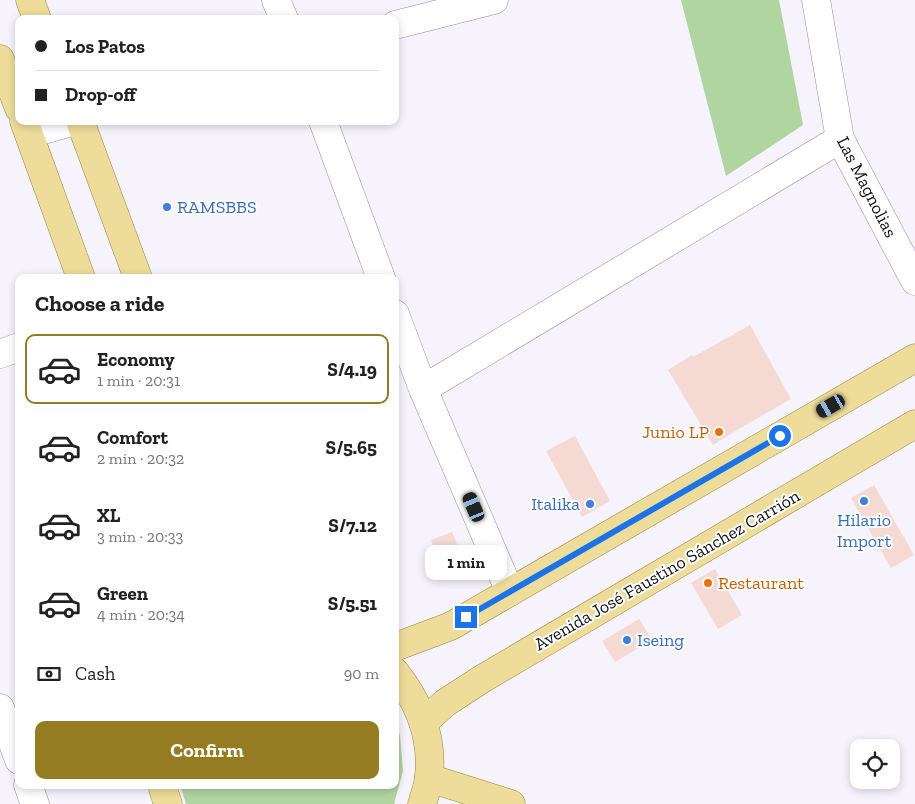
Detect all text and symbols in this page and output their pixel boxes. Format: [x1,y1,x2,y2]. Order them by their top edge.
text: Los Patos [65,35,145,58]
text: Drop-off [65,83,136,106]
street label: Las Magnolias [832,133,902,241]
place label: RAMSBBS [177,196,257,218]
marker: RAMSBBS [161,201,173,213]
text: Choose a ride [35,290,165,317]
icon: car [37,347,82,392]
text: Economy [97,348,175,371]
text: S/4.19 [327,358,377,381]
text: 1 min · 20:31 [97,371,180,390]
car [814,392,847,420]
place label: Junio LP [642,421,709,443]
icon: car [37,425,82,470]
route start [769,425,791,447]
text: Comfort [97,426,168,449]
marker: Junio LP [713,426,725,438]
text: S/5.65 [326,436,377,459]
text: 2 min · 20:32 [97,449,184,468]
street label: Avenida José Faustino Sánchez Carrión [530,484,804,655]
car [461,490,486,524]
place label: Italika [531,493,580,515]
marker: Hilario Import [858,495,870,507]
marker: Italika [584,498,596,510]
icon: car [37,503,82,548]
text: XL [97,504,120,527]
place label: Hilario Import [837,509,892,552]
text: S/7.12 [328,514,377,537]
text: 3 min · 20:33 [97,527,183,546]
callout: 1 min [425,544,507,580]
text: 1 min [447,553,485,572]
place label: Restaurant [718,572,804,594]
marker: Restaurant [702,577,714,589]
icon: car [37,581,82,626]
text: Green [97,582,148,605]
text: S/5.51 [328,592,377,615]
text: 4 min · 20:34 [97,605,185,624]
route end [455,606,477,628]
place label: Iseing [637,629,684,651]
marker: Iseing [621,634,633,646]
icon: cash [35,660,63,688]
text: Cash [75,662,115,685]
text: 90 m [344,664,379,683]
button: Confirm [35,721,379,779]
map controls [850,739,900,789]
button: locate [850,739,900,789]

